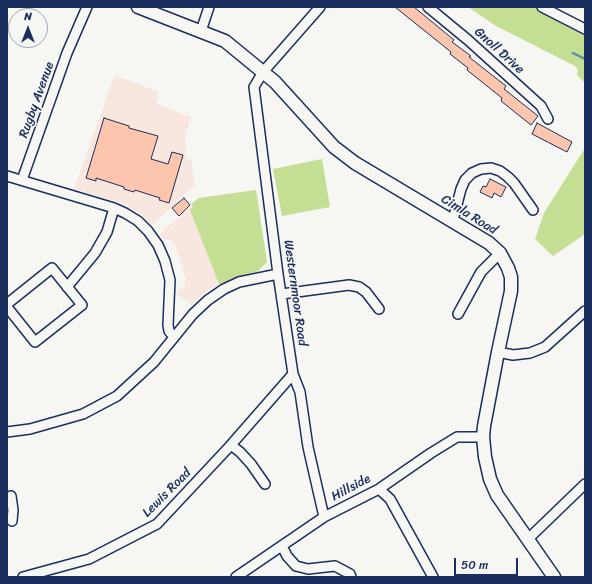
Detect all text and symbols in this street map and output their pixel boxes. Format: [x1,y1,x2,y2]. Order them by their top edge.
text: N [24,7,32,26]
north arrow [8,8,48,48]
street label: Gnoll Drive [471,24,527,78]
street label: Rugby Avenue [16,60,58,140]
street label: Cimla Road [438,192,500,238]
street label: Westernmoor Road [280,239,310,347]
street label: Lewis Road [139,465,195,521]
street label: Hillside [329,471,373,505]
scale bar [456,550,520,576]
text: 50 m [461,554,488,576]

